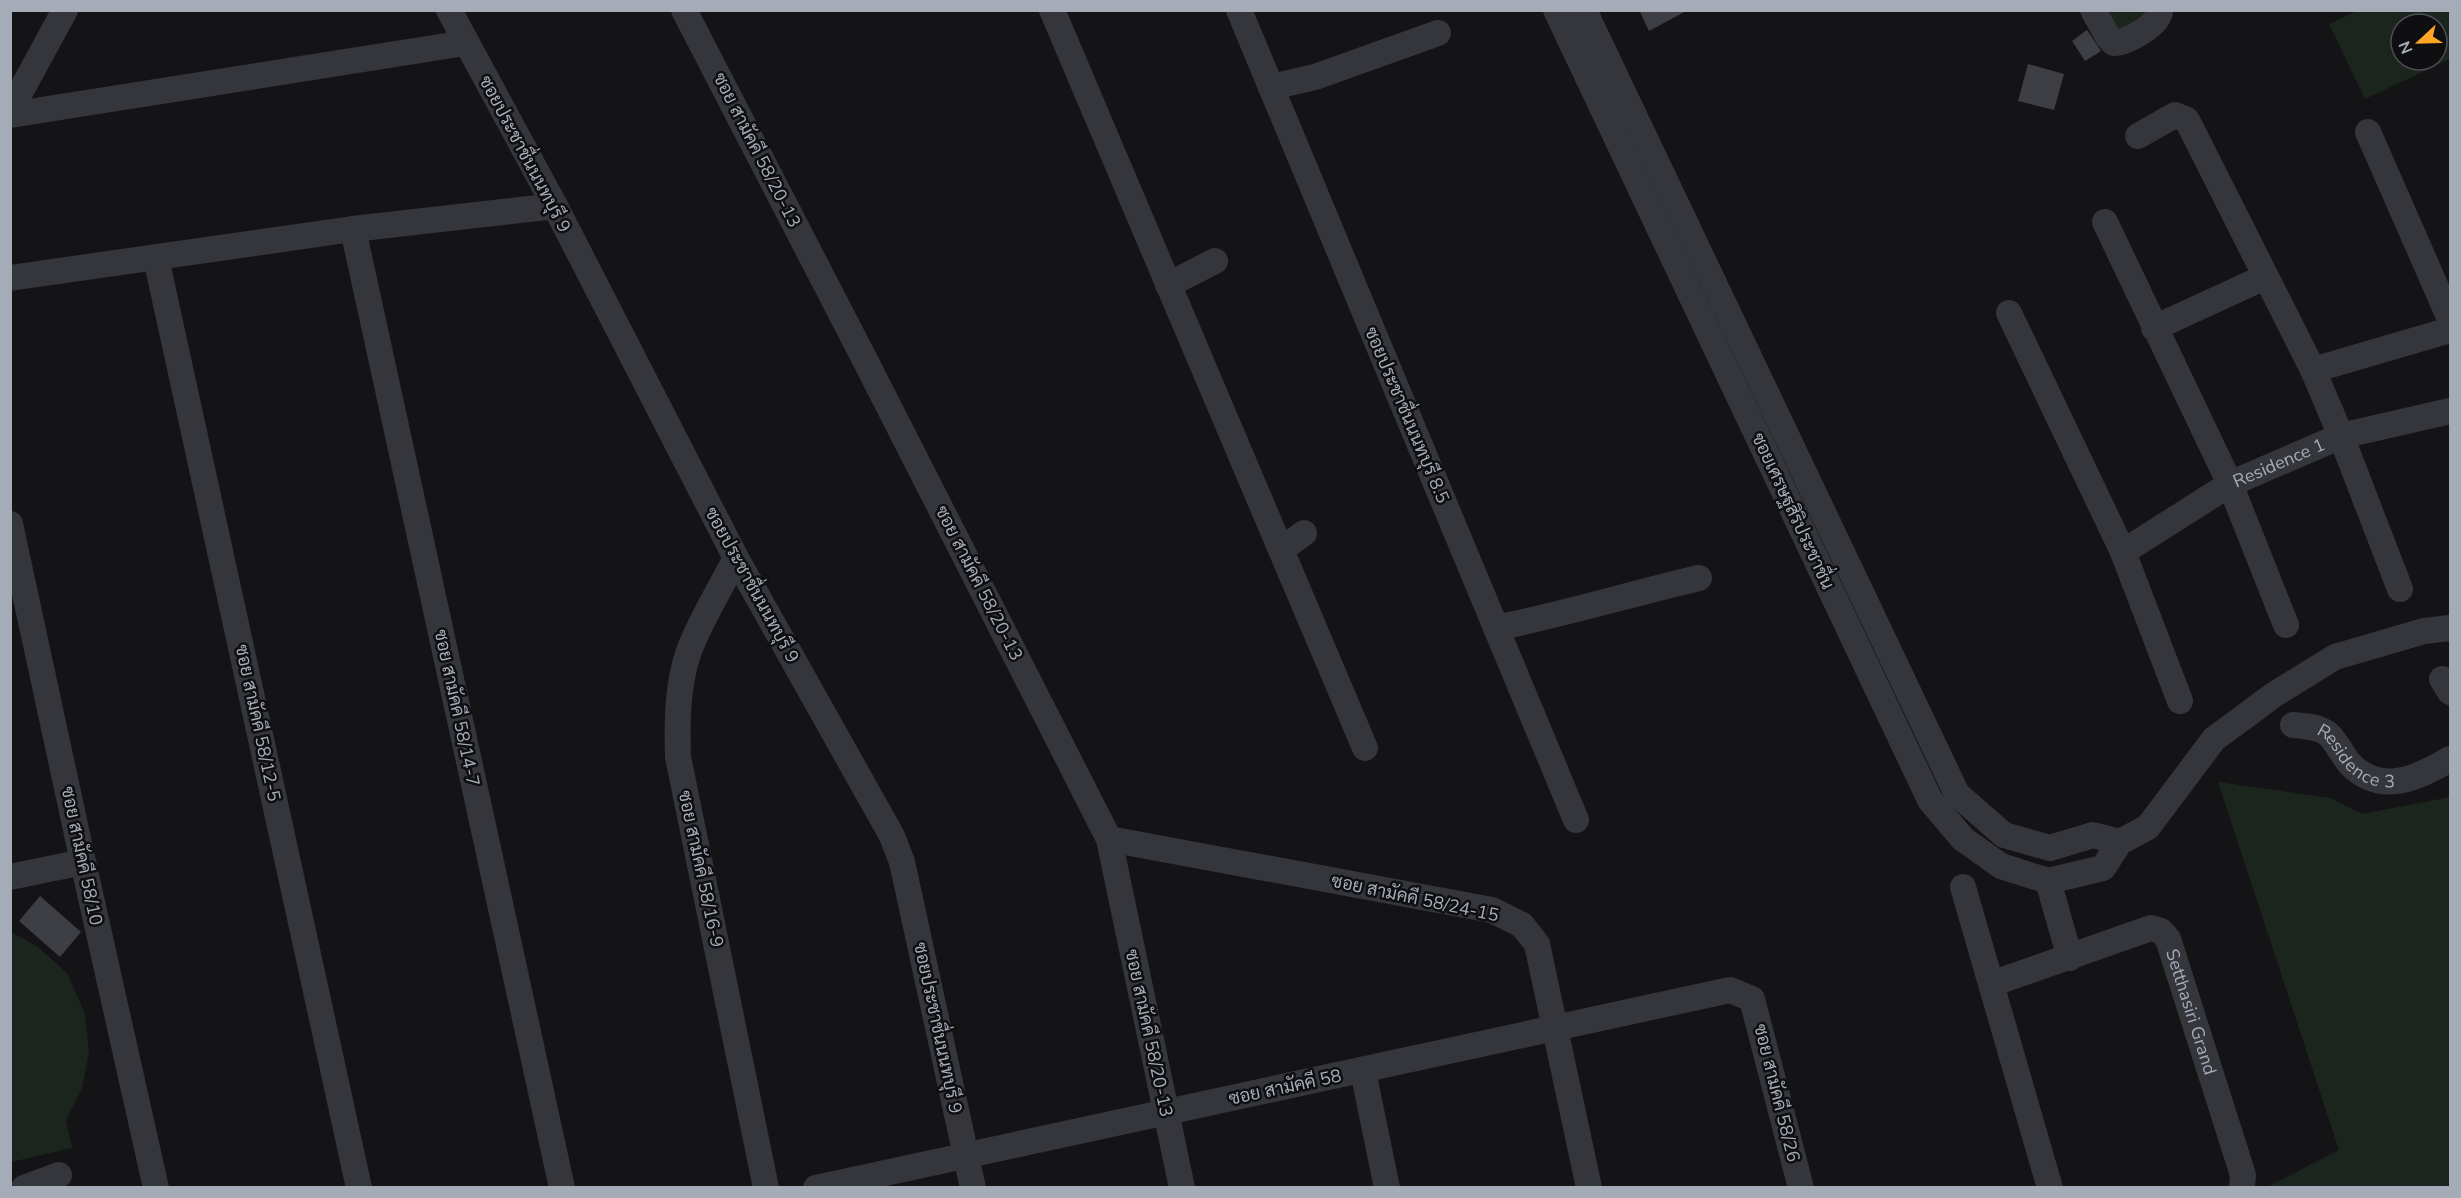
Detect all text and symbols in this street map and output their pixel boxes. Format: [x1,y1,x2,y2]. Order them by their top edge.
north arrow [2389,12,2449,72]
text: N [2394,38,2418,57]
street label: ซอย สามัคคี 58/20-13 [708,68,807,231]
street label: ซอยประชาชื่นนนทบุรี 9 [473,69,580,237]
street label: ซอยประชาชื่นนนทบุรี 8.5 [1359,322,1459,507]
street label: ซอยเศรษฐสิริประชาชื่น [1746,427,1843,593]
street label: Residence 1 [2229,432,2328,493]
street label: ซอยประชาชื่นนนทบุรี 9 [699,501,808,667]
street label: ซอย สามัคคี 58/20-13 [930,501,1029,664]
street label: ซอย สามัคคี 58/14-7 [429,627,486,789]
street label: ซอย สามัคคี 58/12-5 [230,642,287,804]
street label: Residence 3 [2313,718,2395,794]
street label: ซอย สามัคคี 58/10 [56,784,109,928]
street label: ซอย สามัคคี 58/16-9 [673,788,730,950]
street label: ซอย สามัคคี 58/24-15 [1329,868,1501,927]
street label: ซอยประชาชื่นนนทบุรี 9 [908,939,972,1116]
street label: Setthasiri Grand [2160,946,2222,1078]
street label: ซอย สามัคคี 58/20-13 [1120,947,1179,1119]
street label: ซอย สามัคคี 58/26 [1748,1021,1807,1165]
street label: ซอย สามัคคี 58 [1226,1062,1344,1111]

